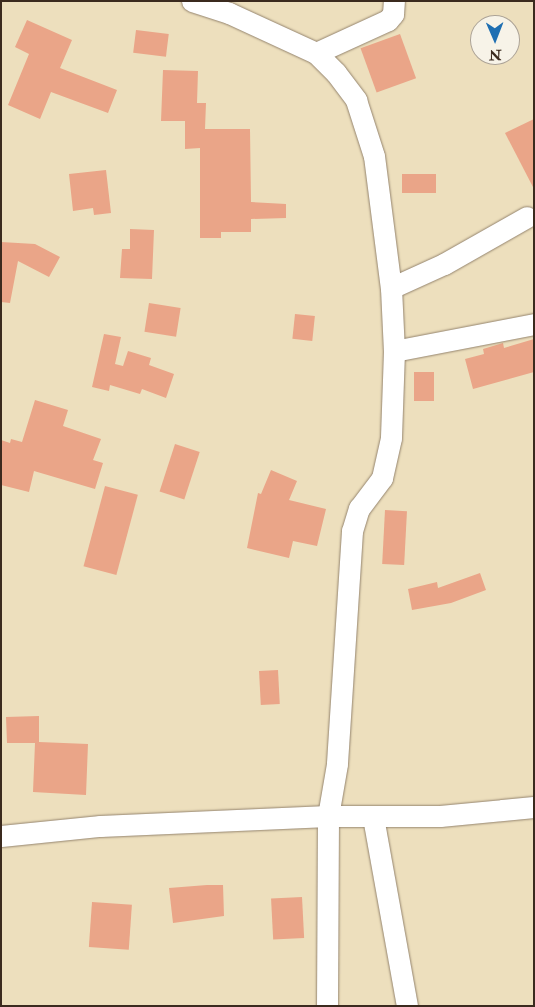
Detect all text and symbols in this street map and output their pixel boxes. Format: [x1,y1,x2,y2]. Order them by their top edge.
north arrow [470,15,520,65]
text: N [489,46,502,63]

